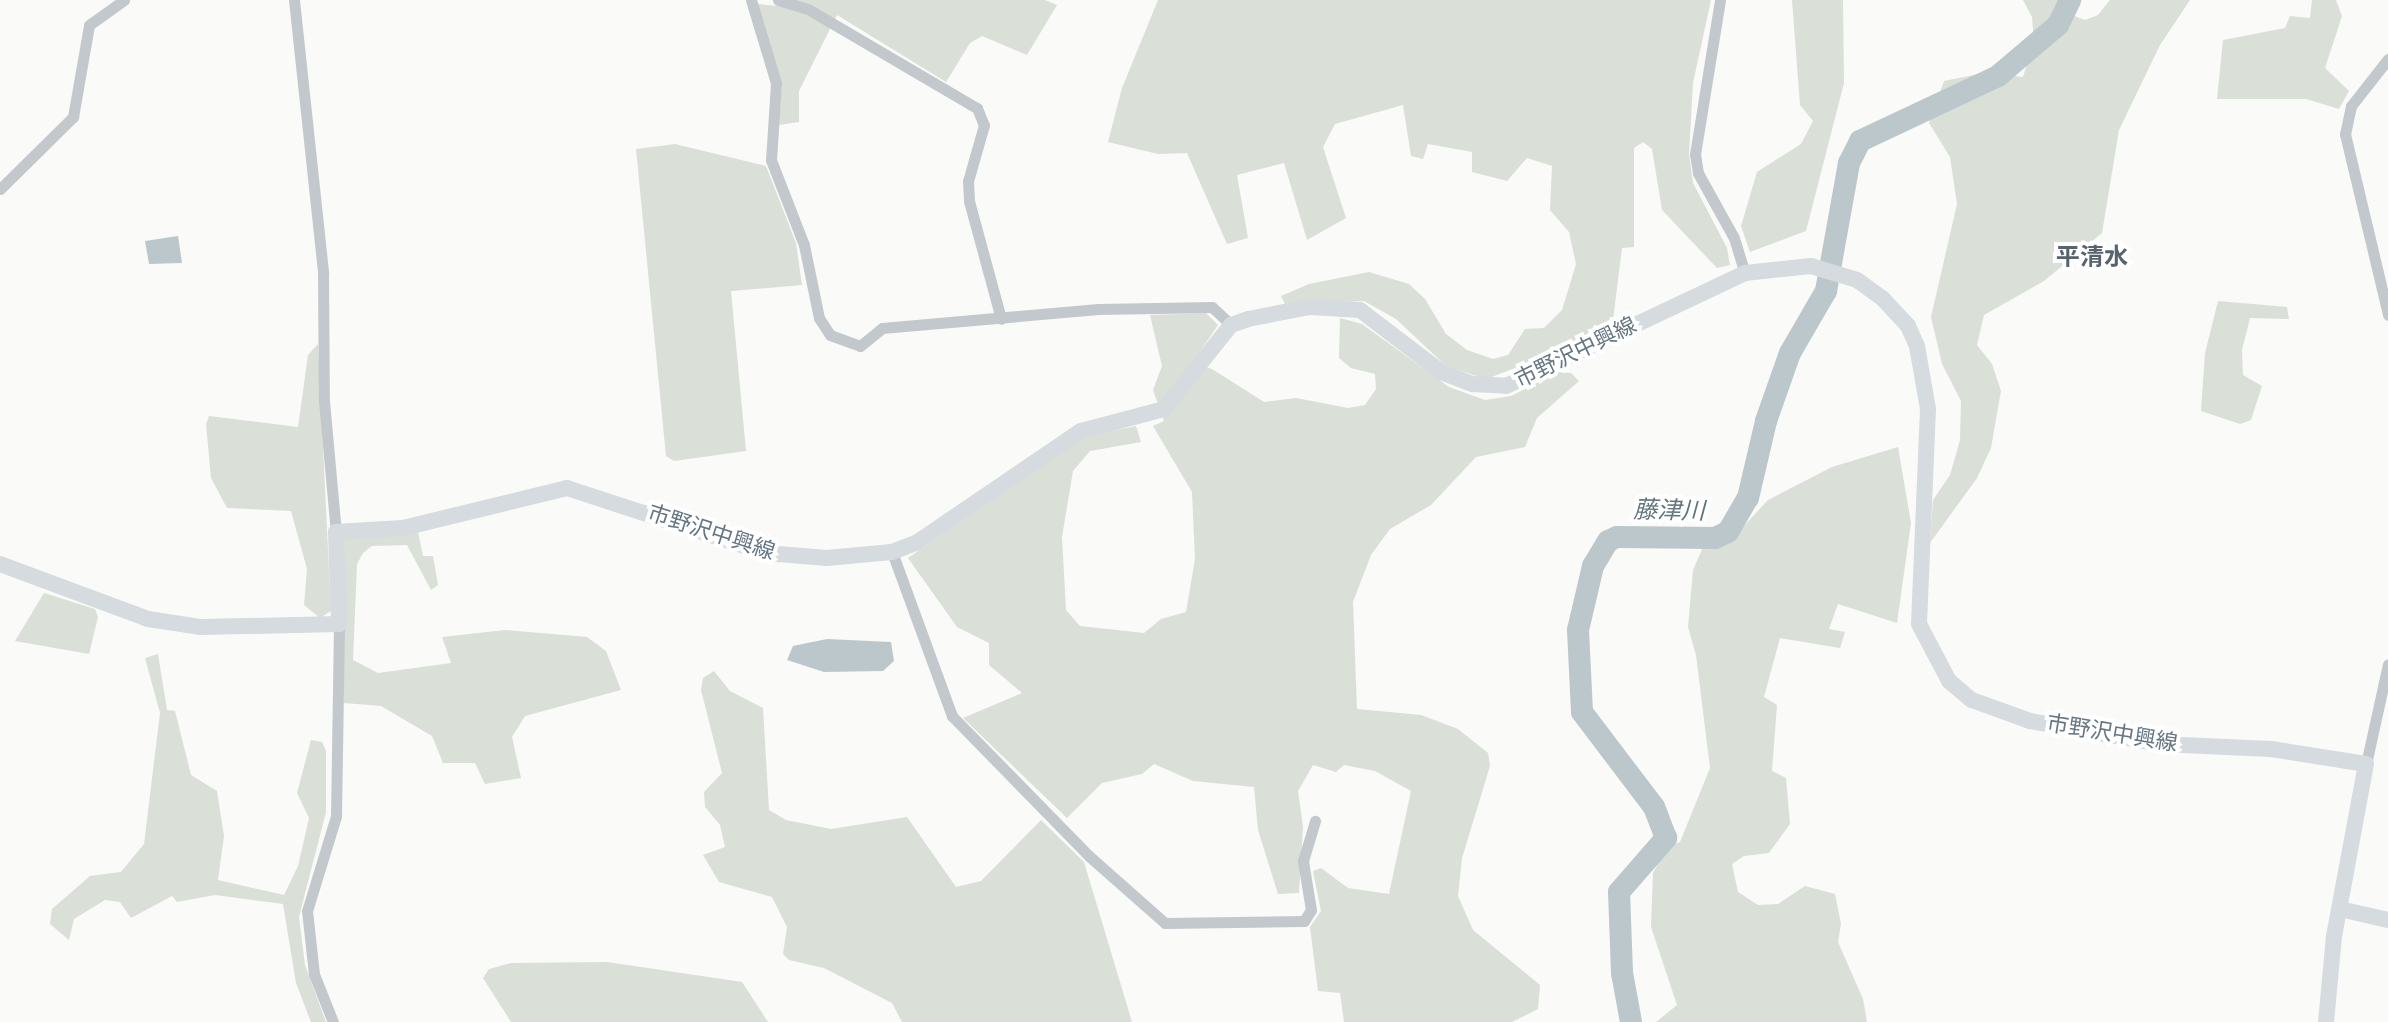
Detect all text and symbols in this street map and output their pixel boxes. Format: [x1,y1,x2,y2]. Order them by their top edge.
district label: 平清水 [2056,244,2128,272]
street label: 市野沢中興線 [1511,312,1641,394]
water label: 藤津川 [1633,496,1705,526]
street label: 市野沢中興線 [644,500,778,566]
street label: 市野沢中興線 [2045,711,2179,757]

